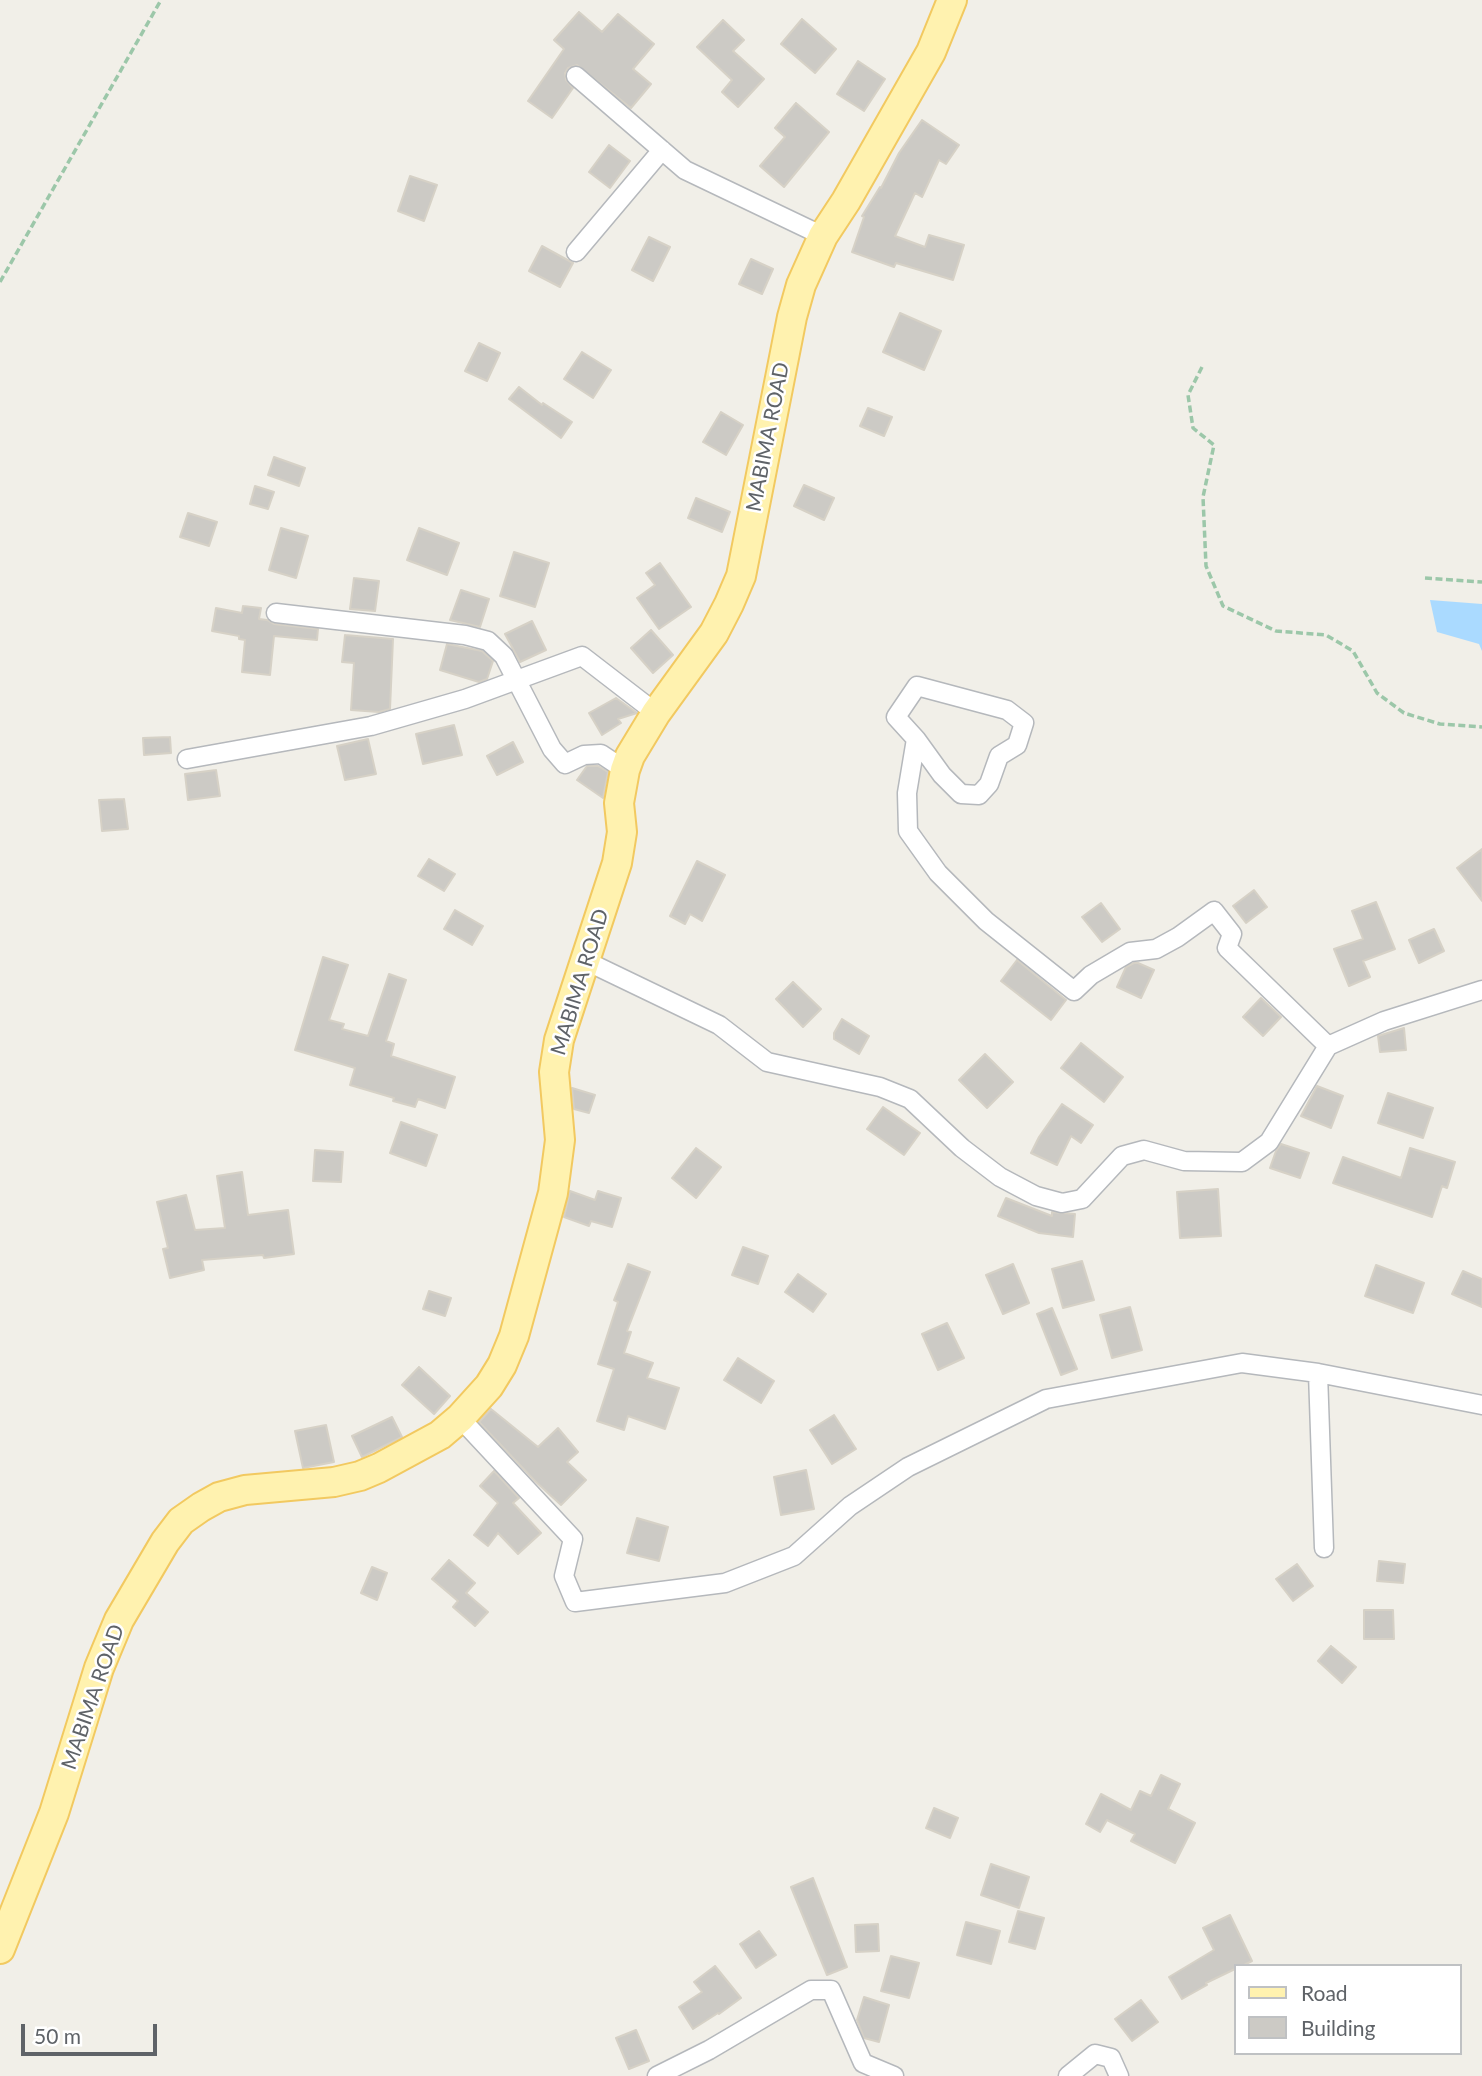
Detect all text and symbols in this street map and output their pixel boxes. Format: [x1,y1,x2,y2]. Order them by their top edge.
street label: MABIMA ROAD [741,360,795,514]
street label: MABIMA ROAD [546,906,614,1058]
street label: MABIMA ROAD [56,1621,130,1773]
legend [1234,1964,1461,2055]
text: Road [1301,1980,1348,2005]
scale bar [24,2010,161,2054]
text: Building [1301,2015,1376,2040]
text: 50 m [34,2023,81,2048]

